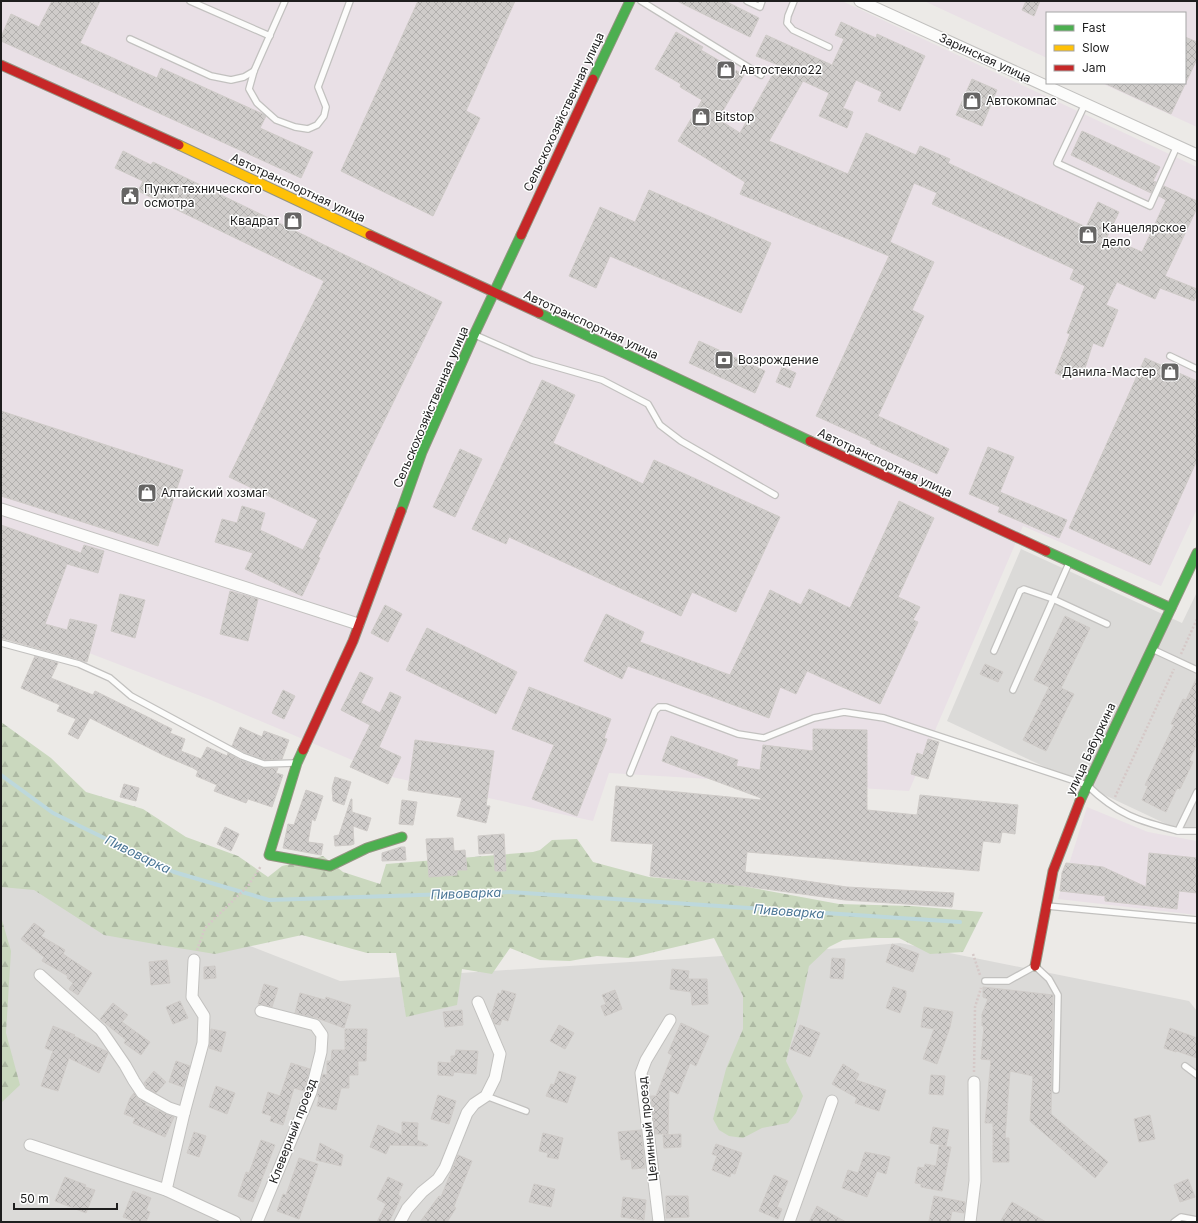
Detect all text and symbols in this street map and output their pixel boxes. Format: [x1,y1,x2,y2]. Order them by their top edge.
legend [1046,12,1186,84]
text: Fast [1082,20,1106,35]
street label: Сельскохозяйственная улица [520,30,607,194]
street label: Заринская улица [937,30,1034,85]
text: Slow [1082,40,1110,55]
shop icon: Автостекло22 [715,59,737,81]
text: Jam [1082,60,1106,75]
place label: Автостекло22 [740,62,822,77]
shop icon: Автокомпас [961,90,983,112]
place label: Автокомпас [986,93,1057,108]
shop icon: Bitstop [690,106,712,128]
place label: Bitstop [715,109,754,124]
street label: Автотранспортная улица [228,150,368,225]
place label: Пункт технического осмотра [144,181,262,210]
public building icon: Пункт технического осмотра [119,185,141,207]
shop icon: Квадрат [282,210,304,232]
place label: Квадрат [230,213,279,228]
place label: Канцелярское дело [1102,220,1186,249]
shop icon: Канцелярское дело [1077,224,1099,246]
street label: Автотранспортная улица [521,287,661,362]
street label: Сельскохозяйственная улица [390,324,471,490]
bank icon: Возрождение [713,349,735,371]
place label: Возрождение [738,352,819,367]
shop icon: Данила-Мастер [1159,361,1181,383]
place label: Данила-Мастер [1062,364,1156,379]
street label: Автотранспортная улица [815,425,955,500]
shop icon: Алтайский хозмаг [136,482,158,504]
place label: Алтайский хозмаг [161,485,267,500]
street label: улица Бабуркина [1062,700,1119,798]
water label: Пивоварка [103,831,173,877]
water label: Пивоварка [430,884,502,902]
water label: Пивоварка [753,901,825,921]
street label: Целинный проезд [634,1075,660,1182]
street label: Клеверный проезд [266,1076,320,1186]
scale bar [14,1185,117,1211]
text: 50 m [20,1191,49,1206]

